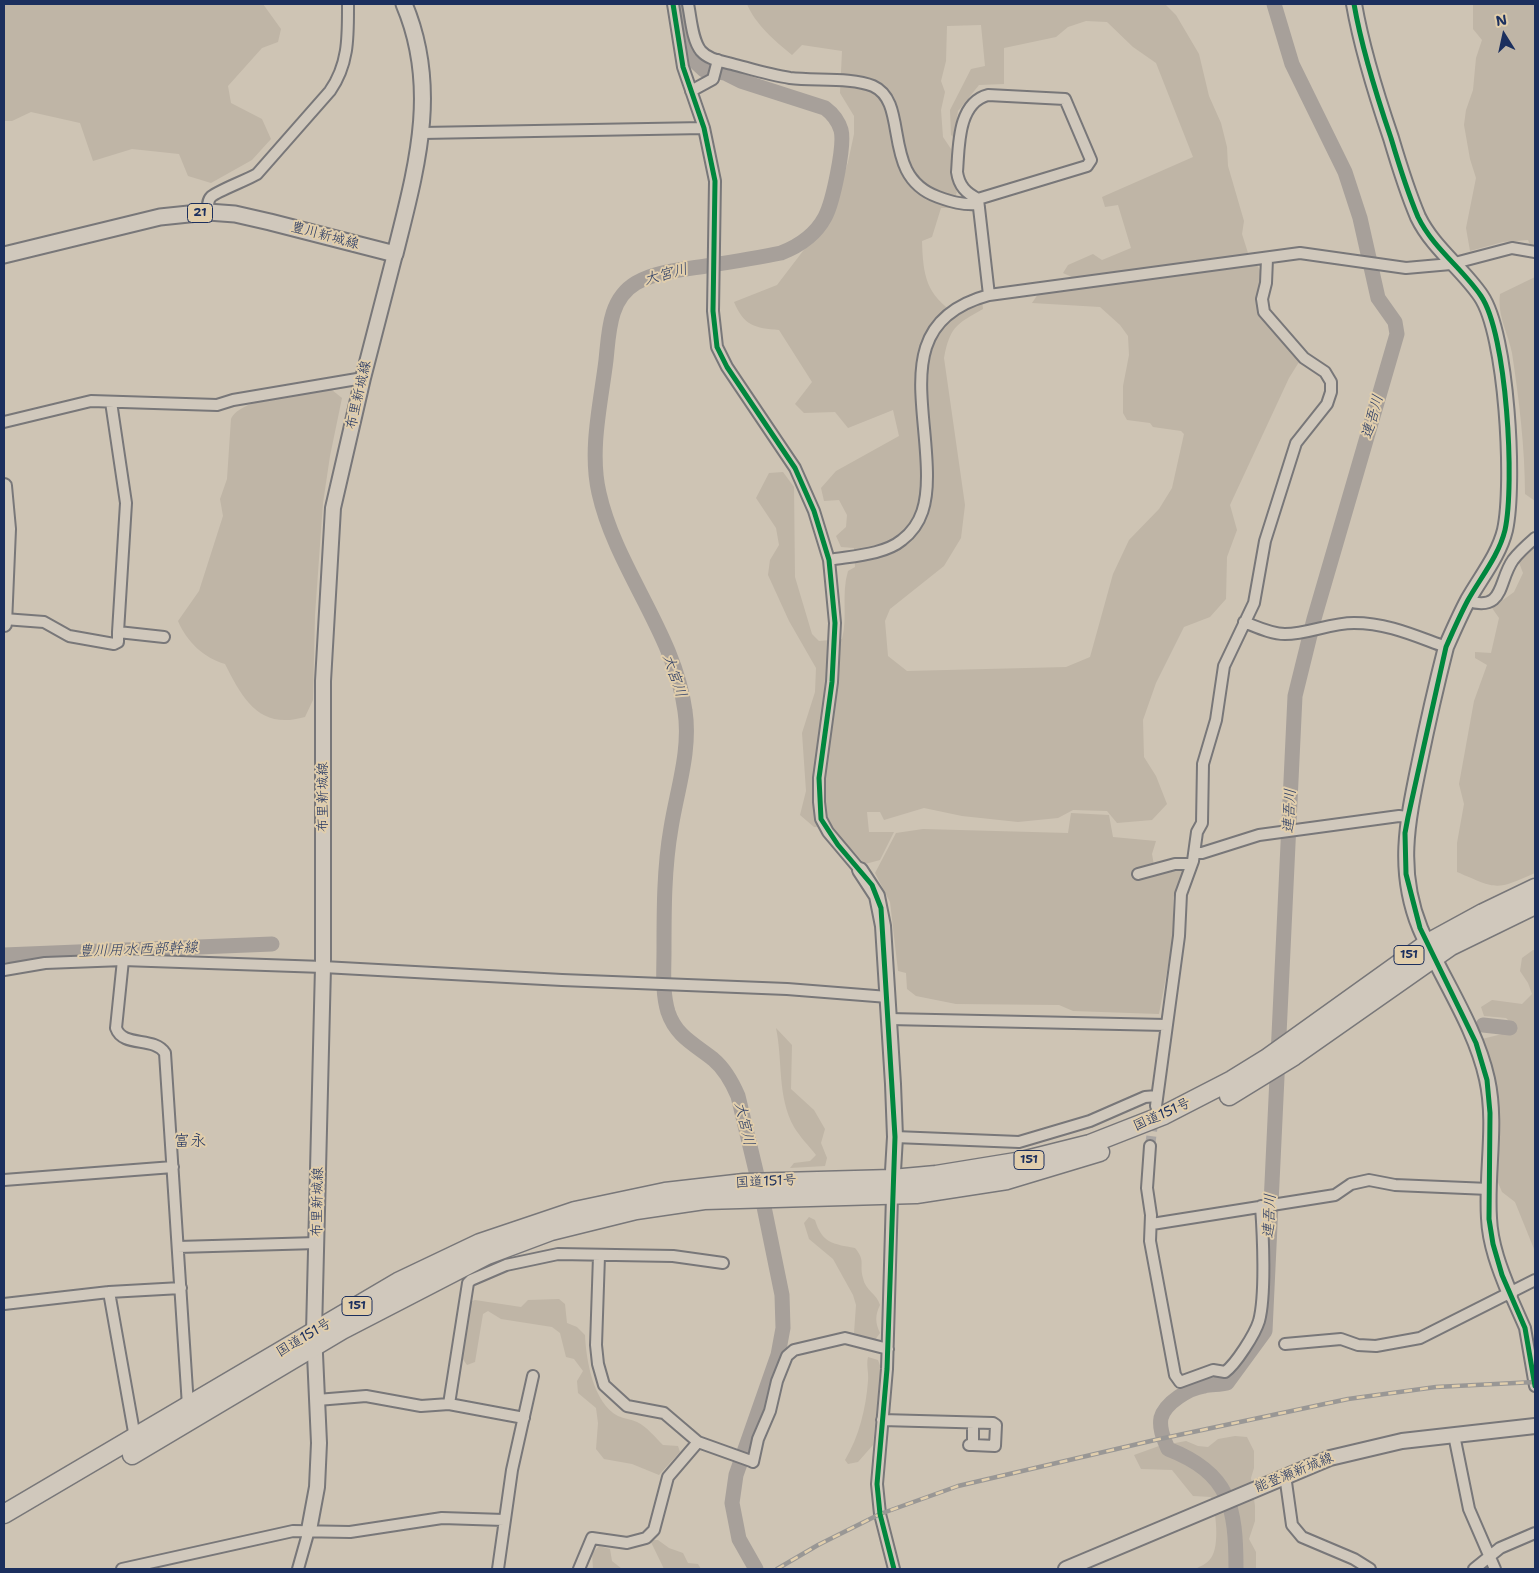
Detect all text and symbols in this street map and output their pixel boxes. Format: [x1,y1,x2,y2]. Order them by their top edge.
north arrow [1479,10,1529,60]
text: N [1494,10,1508,30]
road number: 21 [188,204,212,222]
street label: 豊川新城線 [289,219,361,253]
water label: 大宮川 [642,260,690,290]
street label: 布里新城線 [343,359,375,431]
water label: 連吾川 [1358,393,1388,441]
water label: 大宮川 [658,652,690,700]
street label: 布里新城線 [315,762,331,832]
water label: 連吾川 [1280,788,1300,834]
water label: 豊川用水西部幹線 [78,939,198,961]
road number: 151 [1394,946,1424,964]
street label: 国道151号 [1131,1095,1193,1135]
water label: 大宮川 [730,1100,758,1148]
district label: 富永 [174,1132,206,1152]
road number: 151 [1014,1150,1044,1170]
street label: 布里新城線 [309,1167,327,1237]
street label: 国道151号 [735,1172,797,1192]
water label: 連吾川 [1260,1193,1280,1239]
road number: 151 [342,1296,372,1315]
street label: 国道151号 [273,1315,335,1361]
street label: 能登瀬新城線 [1252,1449,1336,1497]

